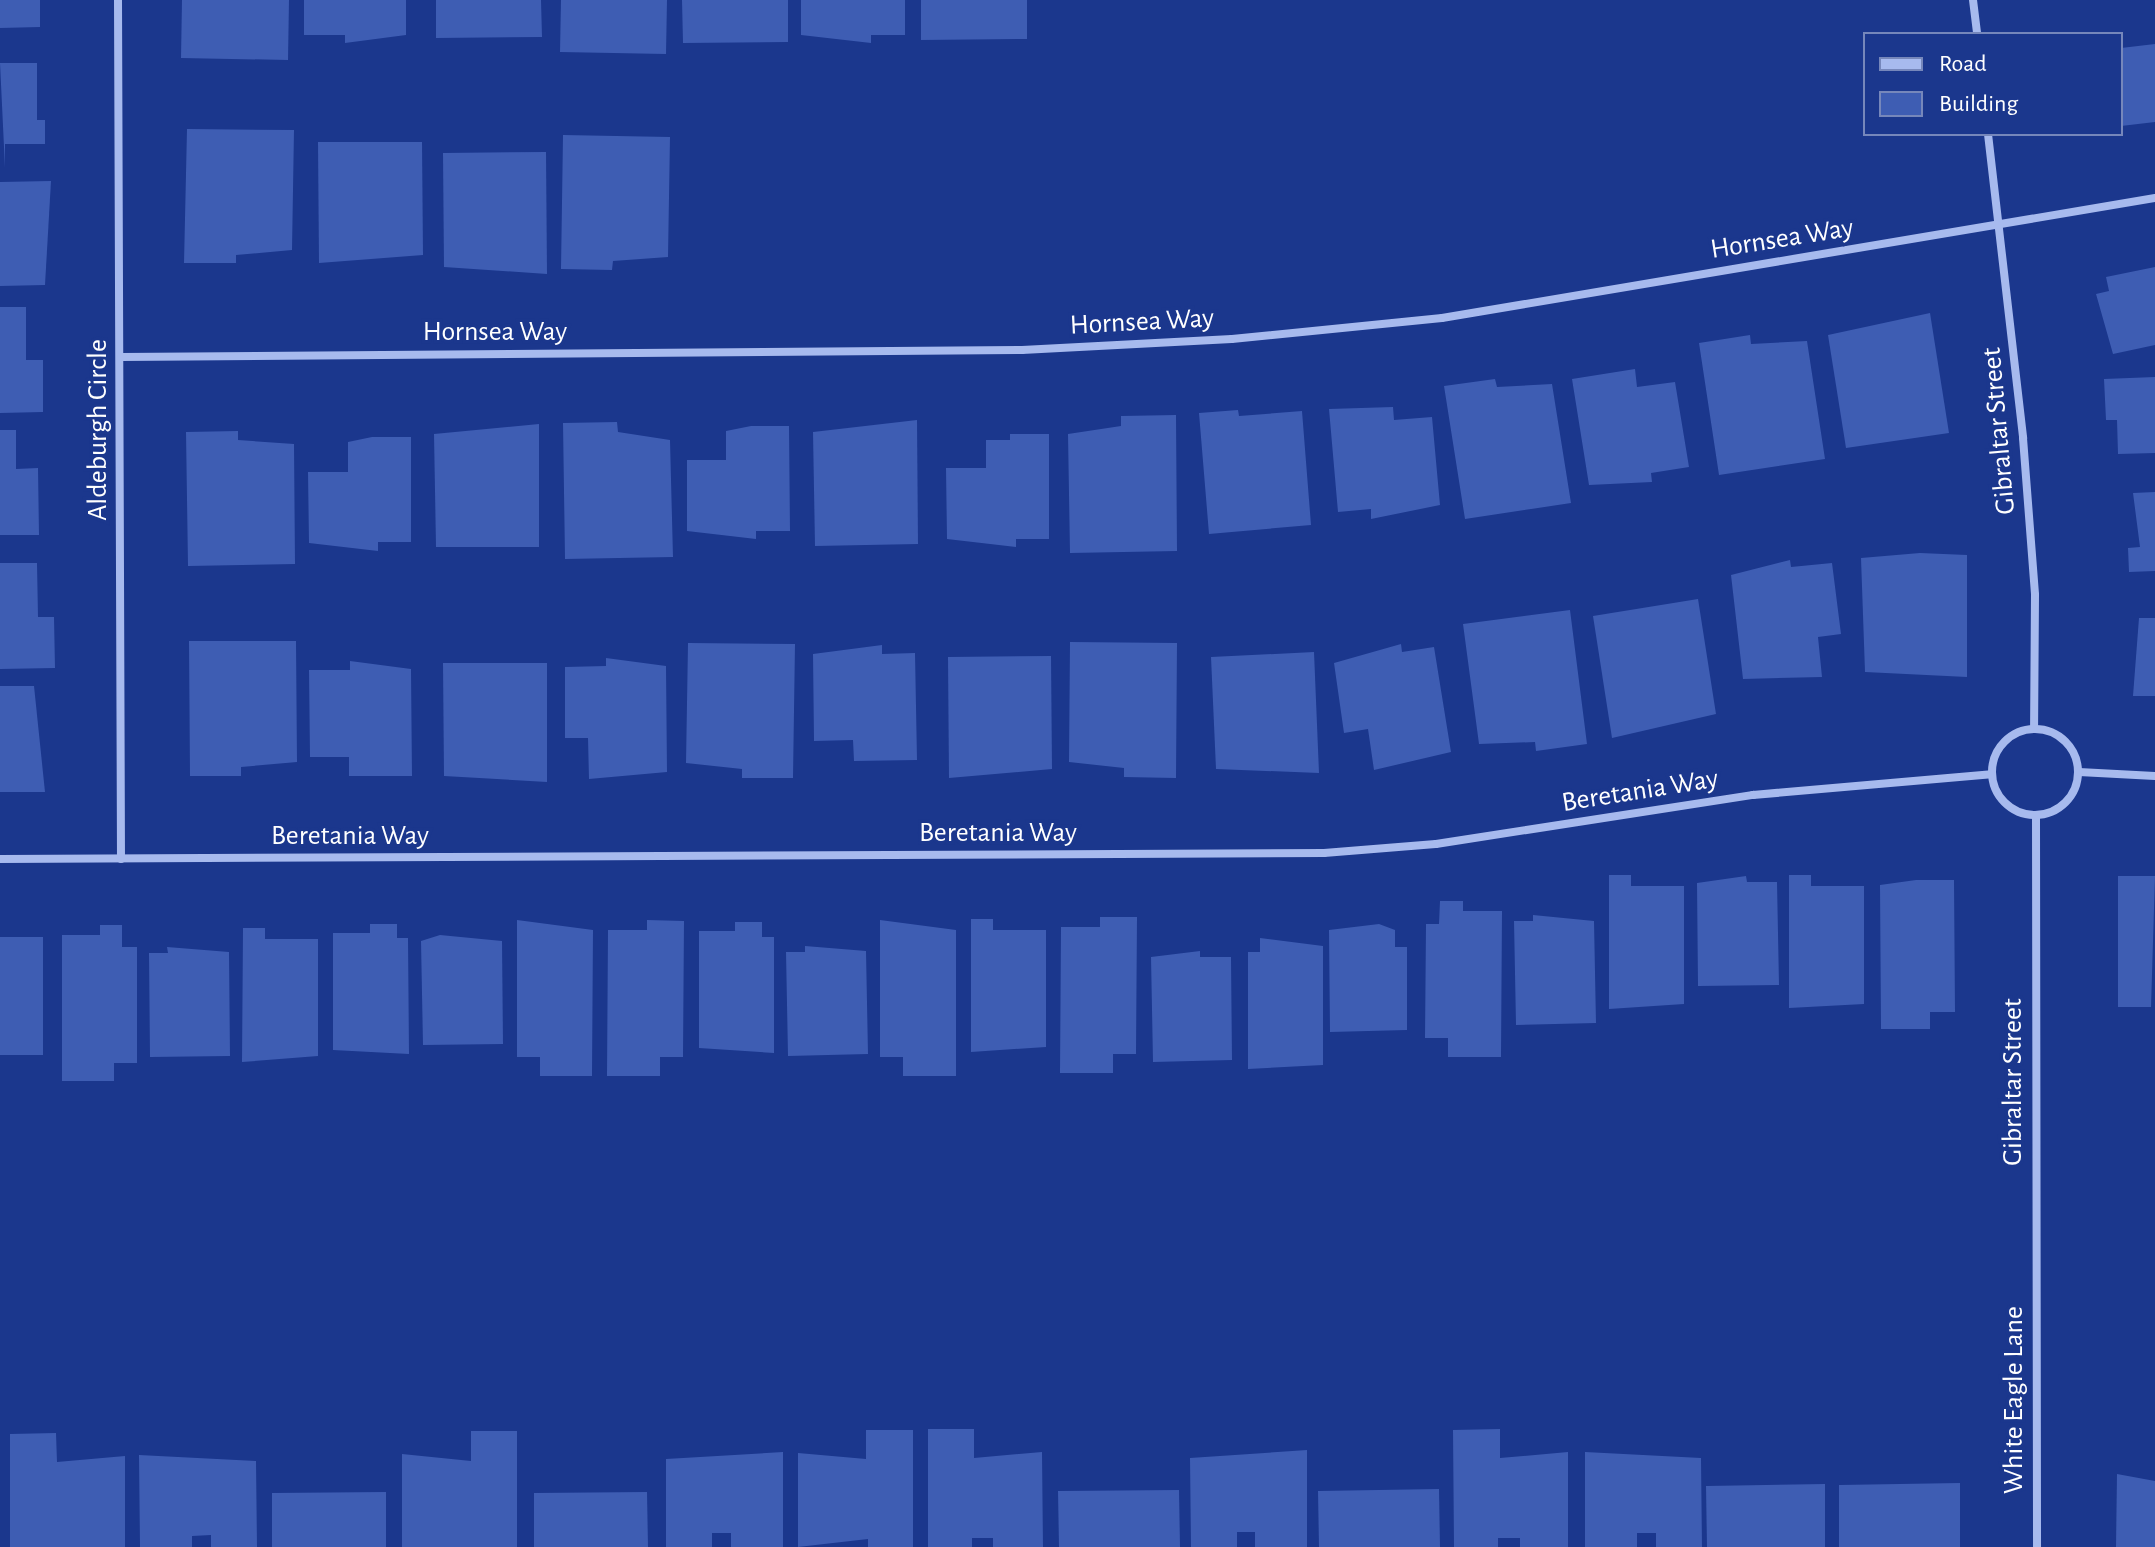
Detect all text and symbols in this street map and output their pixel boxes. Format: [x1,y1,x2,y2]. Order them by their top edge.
legend [1863,32,2123,136]
text: Road [1939,52,1987,76]
text: Building [1939,92,2018,116]
street label: Hornsea Way [1708,211,1856,267]
street label: Hornsea Way [1069,301,1215,343]
street label: Hornsea Way [423,315,567,349]
street label: Aldeburgh Circle [81,339,115,521]
street label: Gibraltar Street [1975,346,2023,516]
street label: Beretania Way [1559,762,1721,820]
street label: Beretania Way [919,816,1077,850]
street label: Beretania Way [271,819,429,853]
street label: Gibraltar Street [1996,998,2030,1166]
street label: White Eagle Lane [1997,1306,2031,1494]

